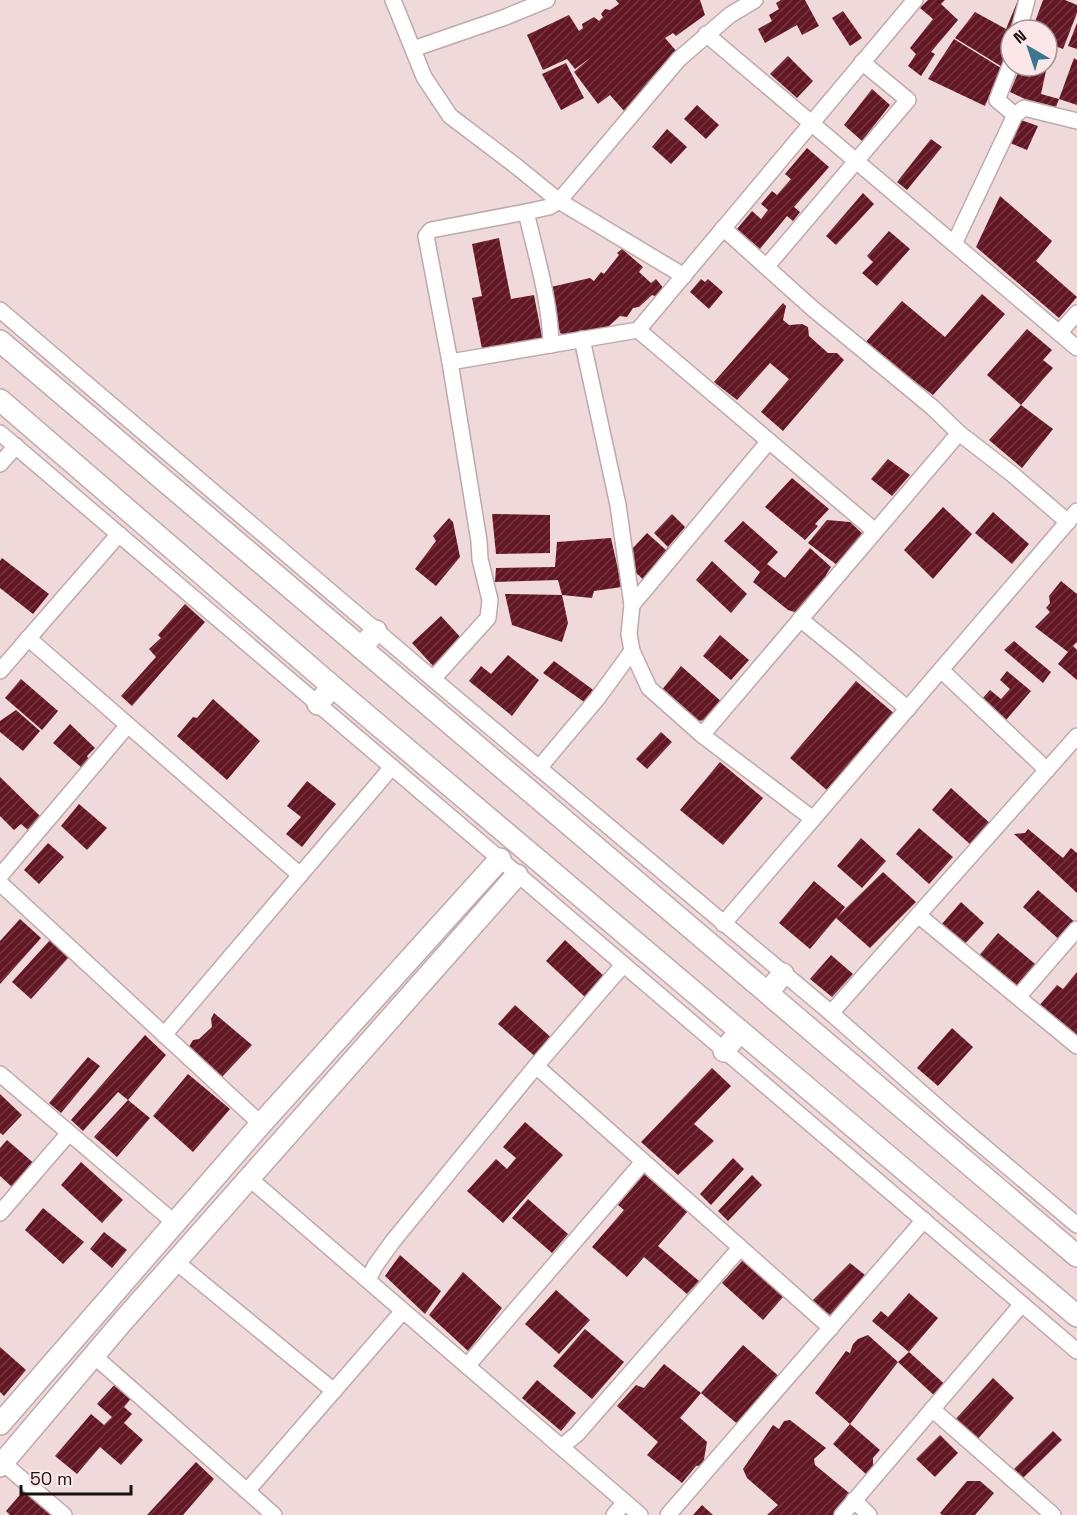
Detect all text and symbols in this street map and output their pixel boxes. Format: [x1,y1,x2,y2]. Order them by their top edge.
north arrow [999,18,1059,78]
text: N [1009,25,1031,48]
scale bar [21,1458,130,1496]
text: 50 m [30,1467,72,1490]

